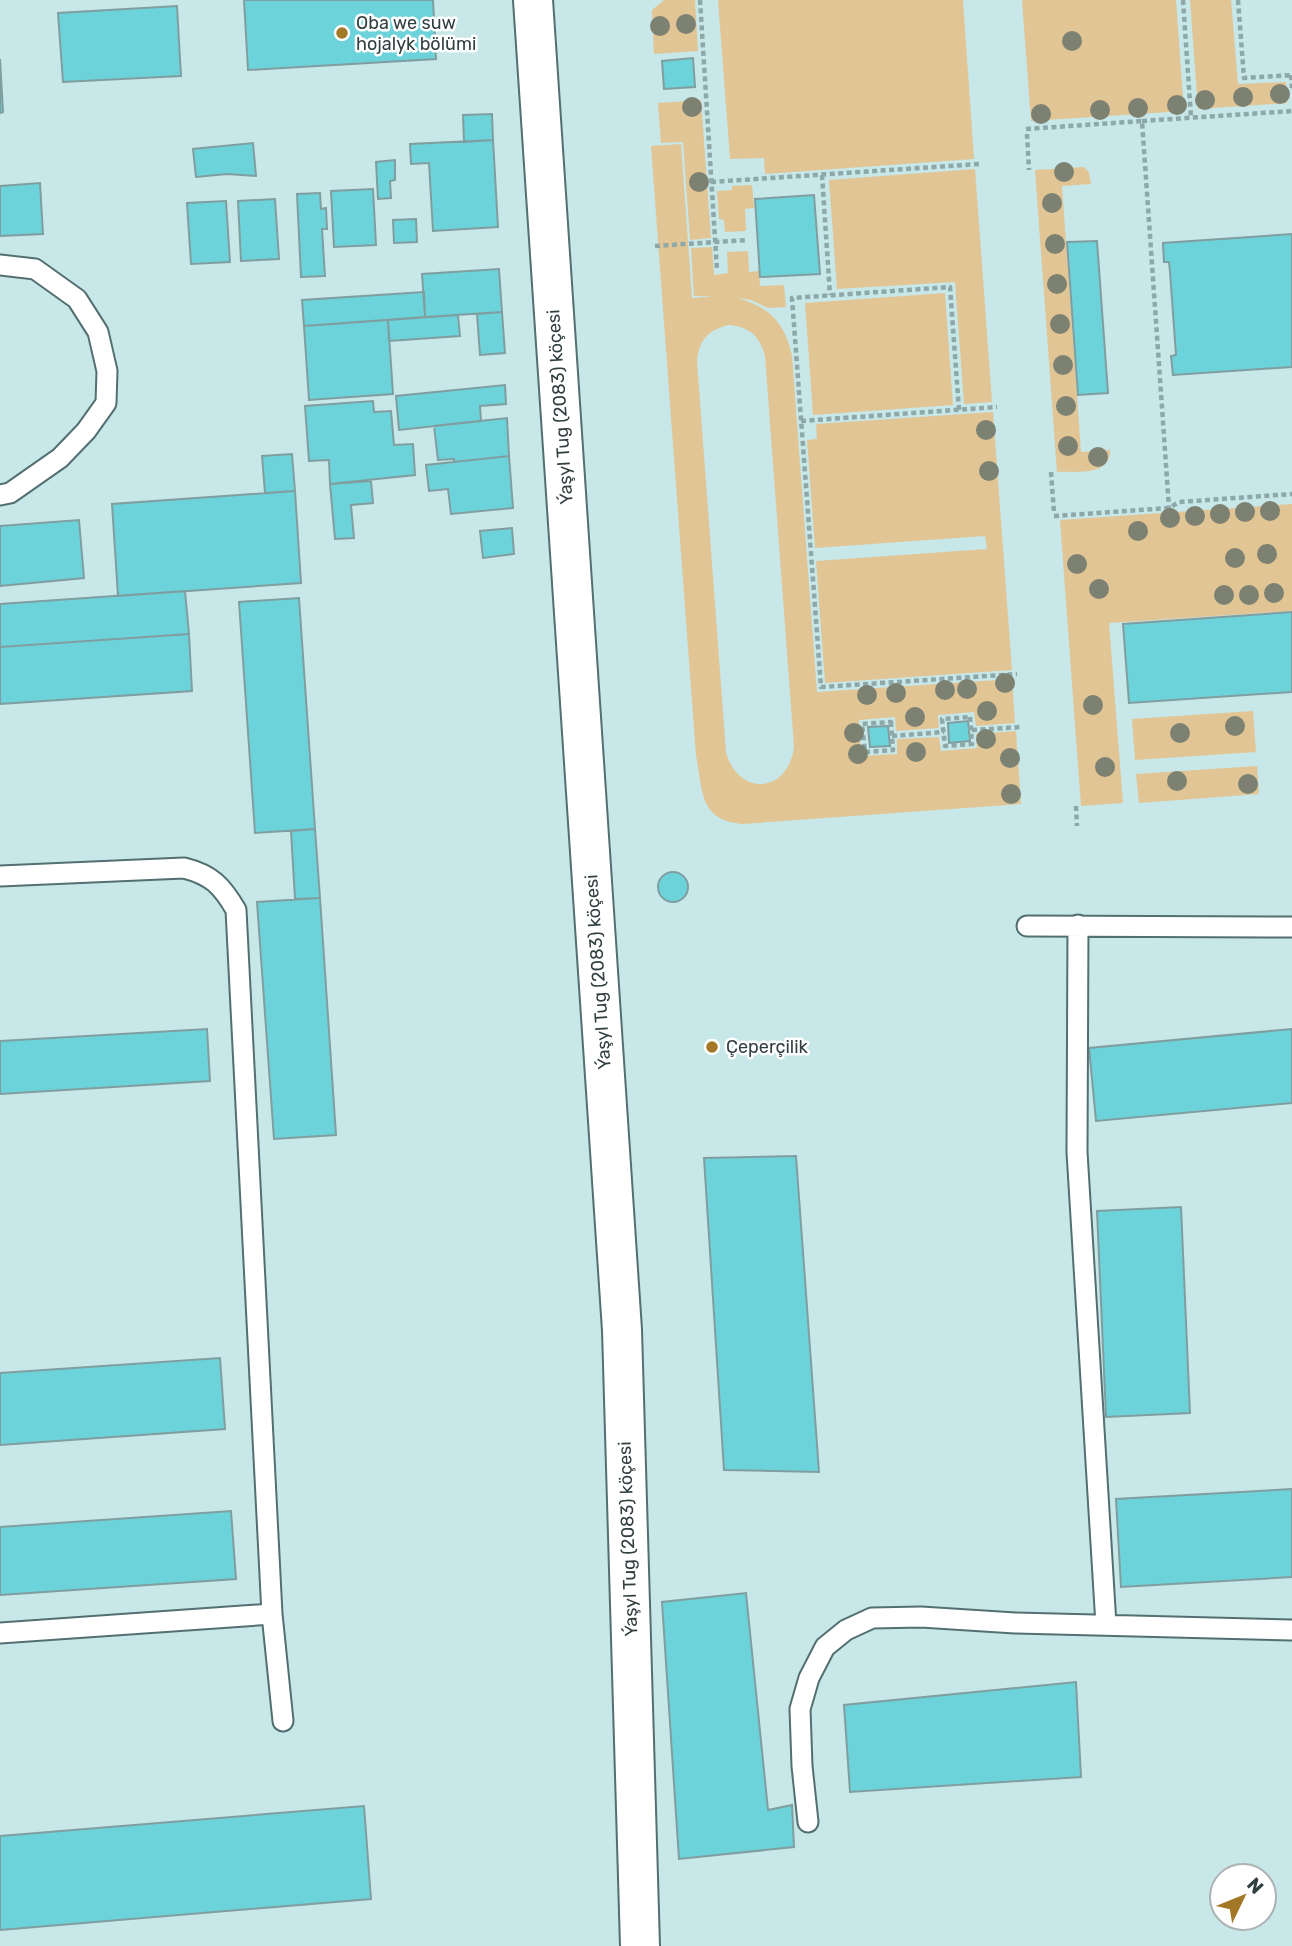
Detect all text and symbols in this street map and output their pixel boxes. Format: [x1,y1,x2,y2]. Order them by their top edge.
place label: Oba we suw hojalyk bölümi [356,12,476,55]
marker: Oba we suw hojalyk bölümi [334,25,350,41]
street label: Ýaşyl Tug (2083) köçesi [542,309,578,505]
street label: Ýaşyl Tug (2083) köçesi [580,874,616,1070]
place label: Çeperçilik [726,1036,809,1058]
marker: Çeperçilik [704,1039,720,1055]
street label: Ýaşyl Tug (2083) köçesi [614,1441,642,1637]
north arrow [1208,1862,1278,1932]
text: N [1242,1873,1268,1899]

